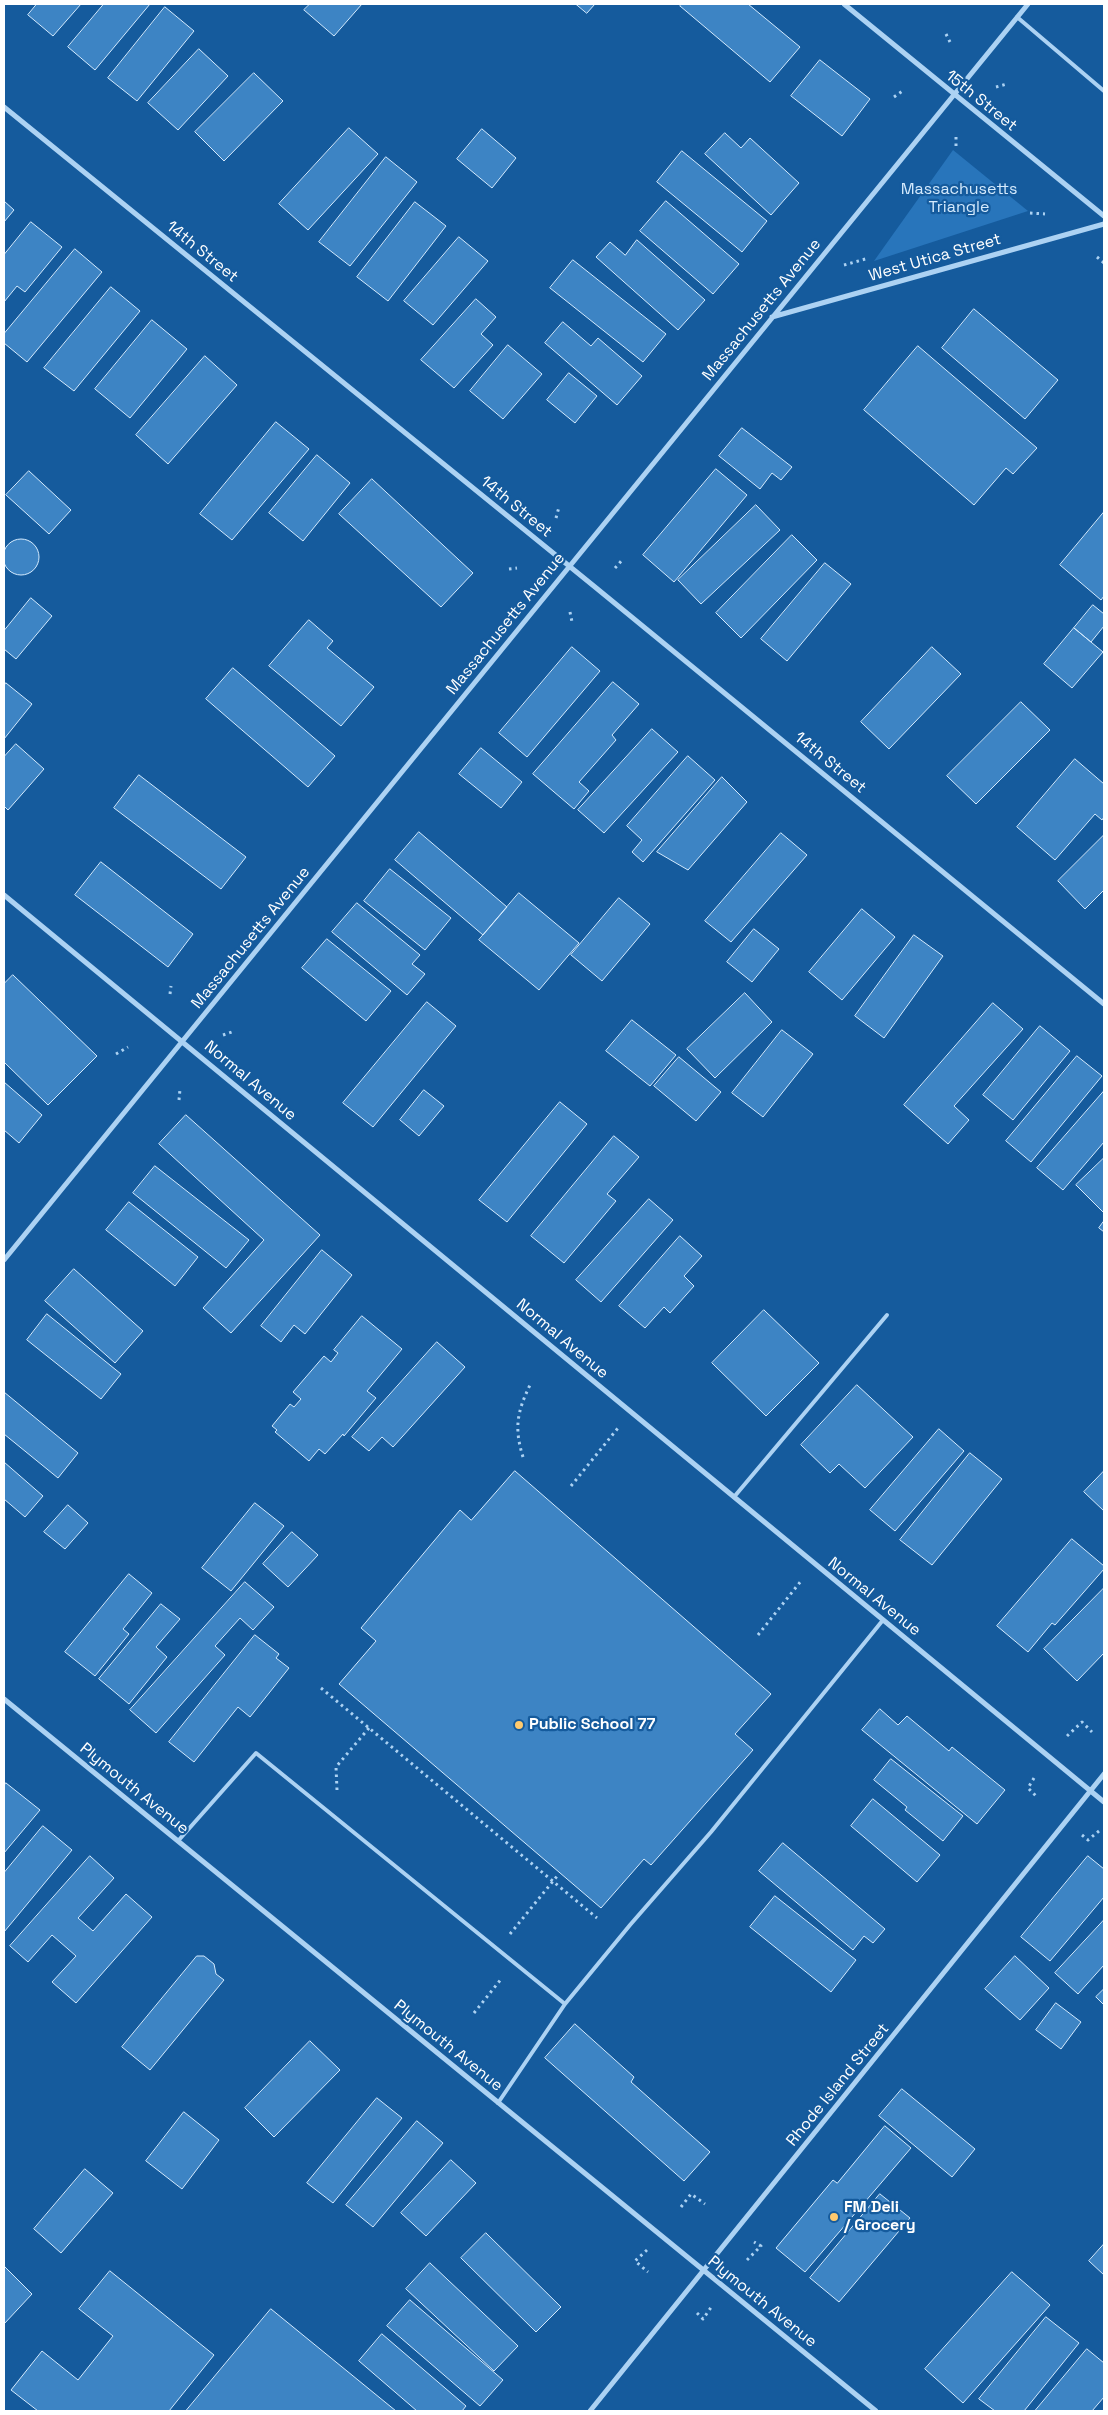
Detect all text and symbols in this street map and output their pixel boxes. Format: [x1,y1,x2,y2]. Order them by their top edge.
street label: 15th Street [941,66,1021,136]
park label: Massachusetts Triangle [901,180,1017,218]
street label: 14th Street [162,217,242,287]
street label: West Utica Street [867,230,1003,286]
street label: Massachusetts Avenue [699,235,825,385]
street label: 14th Street [476,472,556,542]
street label: Massachusetts Avenue [443,549,569,699]
street label: 14th Street [790,728,870,798]
street label: Massachusetts Avenue [188,863,314,1013]
street label: Normal Avenue [200,1037,300,1125]
street label: Normal Avenue [512,1295,612,1383]
street label: Normal Avenue [824,1554,924,1640]
place label: Public School 77 [529,1715,655,1735]
marker: Public School 77 [513,1719,525,1731]
street label: Plymouth Avenue [76,1739,192,1839]
street label: Plymouth Avenue [390,1996,506,2096]
street label: Rhode Island Street [783,2020,893,2150]
place label: FM Deli / Grocery [844,2198,916,2236]
marker: FM Deli / Grocery [828,2211,840,2223]
street label: Plymouth Avenue [704,2252,820,2352]

